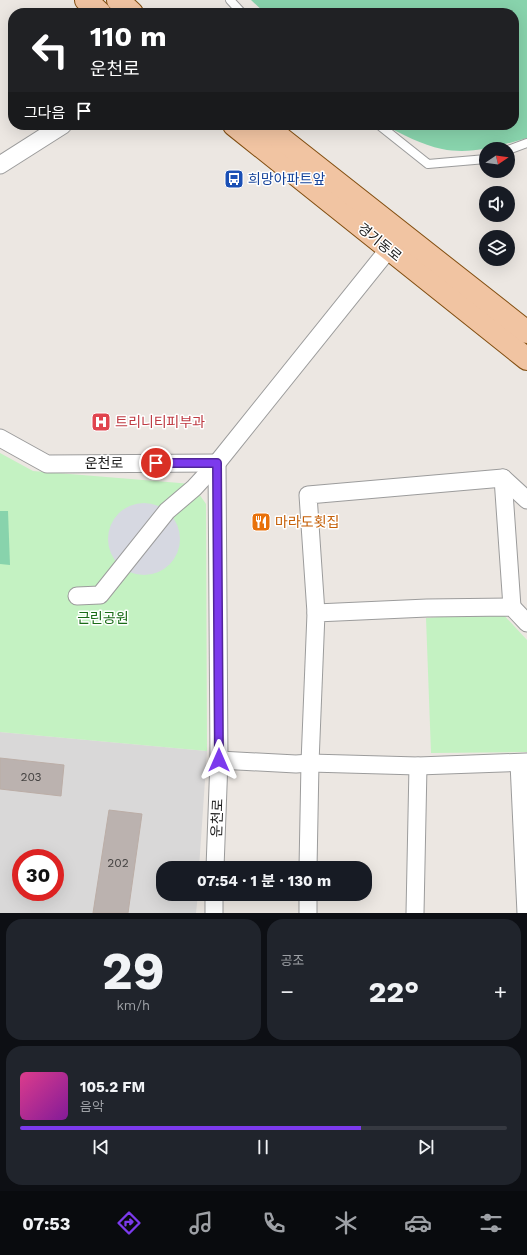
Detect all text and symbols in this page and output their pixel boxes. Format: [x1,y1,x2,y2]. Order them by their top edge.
text: 110 m [90,20,167,53]
icon: left [24,24,76,76]
text: 운천로 [90,58,140,79]
icon: arrive [73,100,95,122]
text: 그다음 [24,104,65,122]
north arrow [479,142,515,178]
map controls [479,142,515,266]
bus stop icon: 희망아파트앞 [223,168,245,190]
place label: 희망아파트앞 [248,171,325,187]
button: sound [479,186,515,222]
street label: 경기동로 [355,220,405,265]
button: layers [479,230,515,266]
hospital icon: 트리니티피부과 [90,411,112,433]
place label: 트리니티피부과 [115,414,205,430]
pin [139,446,173,480]
icon: arrive [145,452,167,474]
street label: 운천로 [85,455,123,471]
restaurant icon: 마라도횟집 [250,511,272,533]
place label: 마라도횟집 [275,514,339,530]
park label: 근린공원 [77,610,129,626]
position arrow [198,739,240,781]
house number: 203 [20,770,42,784]
street label: 운천로 [208,798,226,838]
speed limit sign: 30 [12,849,64,901]
house number: 202 [107,856,129,870]
text: 07:54 · 1 분 · 130 m [197,872,331,890]
text: 29 [102,941,165,1002]
text: 공조 [281,953,304,968]
text: 22° [368,974,419,1009]
text: − [281,979,294,1004]
text: + [494,979,507,1004]
text: km/h [117,998,150,1013]
text: 105.2 FM [80,1078,145,1096]
text: 음악 [80,1099,104,1114]
icon: previous [90,1136,112,1158]
icon: pause [252,1136,274,1158]
icon: next [415,1136,437,1158]
icon: directions [115,1209,143,1237]
icon: music [187,1209,215,1237]
icon: phone [260,1209,288,1237]
icon: climate [332,1209,360,1237]
icon: car [404,1209,432,1237]
icon: filters [477,1209,505,1237]
text: 07:53 [22,1213,71,1234]

